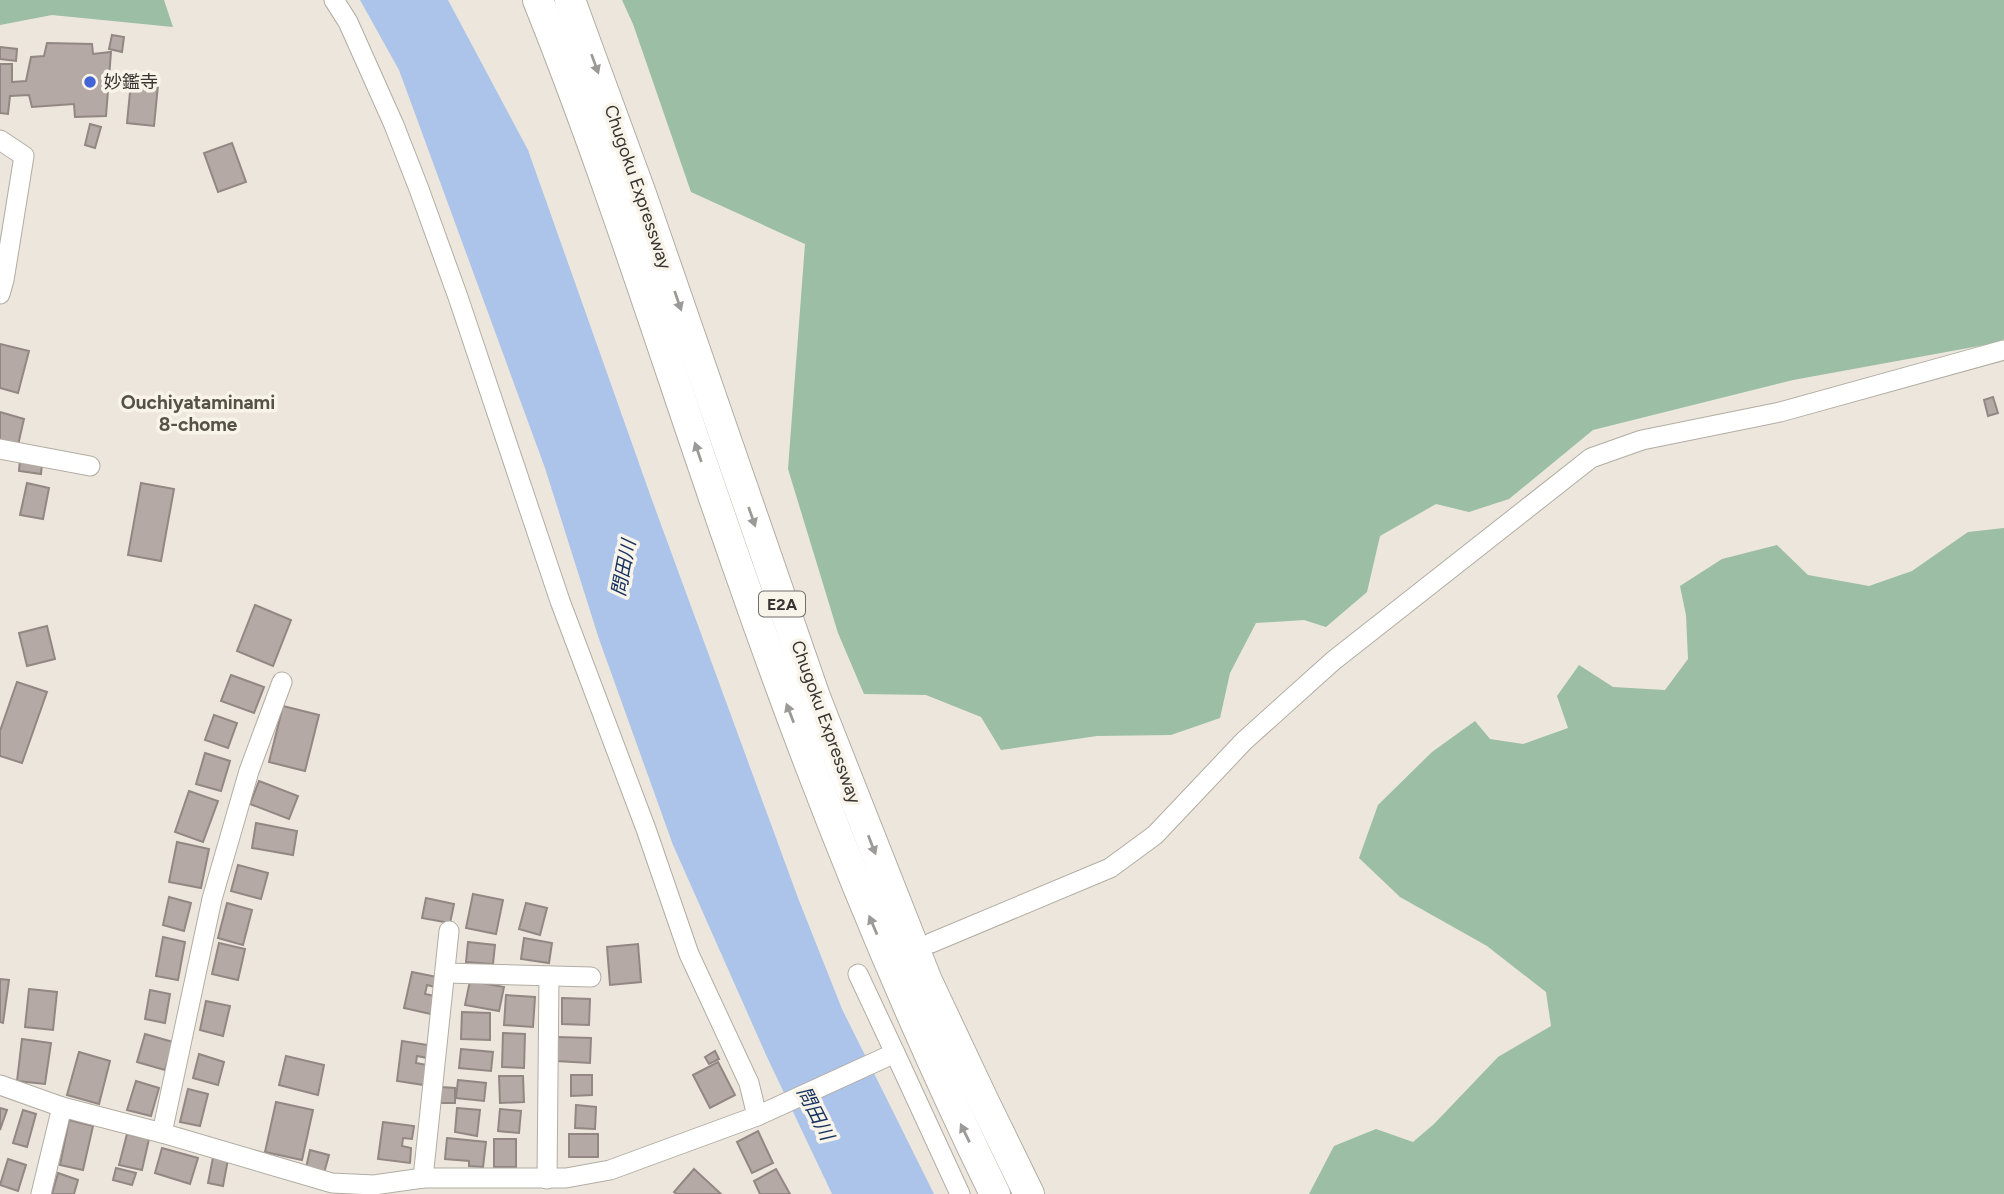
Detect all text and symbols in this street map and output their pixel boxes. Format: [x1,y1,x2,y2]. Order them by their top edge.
one-way arrow [590,53,601,74]
place label: 妙鑑寺 [104,71,158,93]
marker: 妙鑑寺 [82,74,98,90]
street label: Chugoku Expressway [600,102,677,273]
one-way arrow [673,291,684,312]
district label: Ouchiyataminami 8-chome [121,391,275,436]
one-way arrow [692,442,703,463]
one-way arrow [747,506,758,527]
water label: 問田川 [607,536,641,598]
road number: E2A [759,592,805,617]
street label: Chugoku Expressway [786,637,866,807]
one-way arrow [784,703,795,724]
one-way arrow [867,835,878,856]
one-way arrow [867,915,879,935]
water label: 問田川 [792,1083,840,1146]
one-way arrow [960,1123,971,1143]

